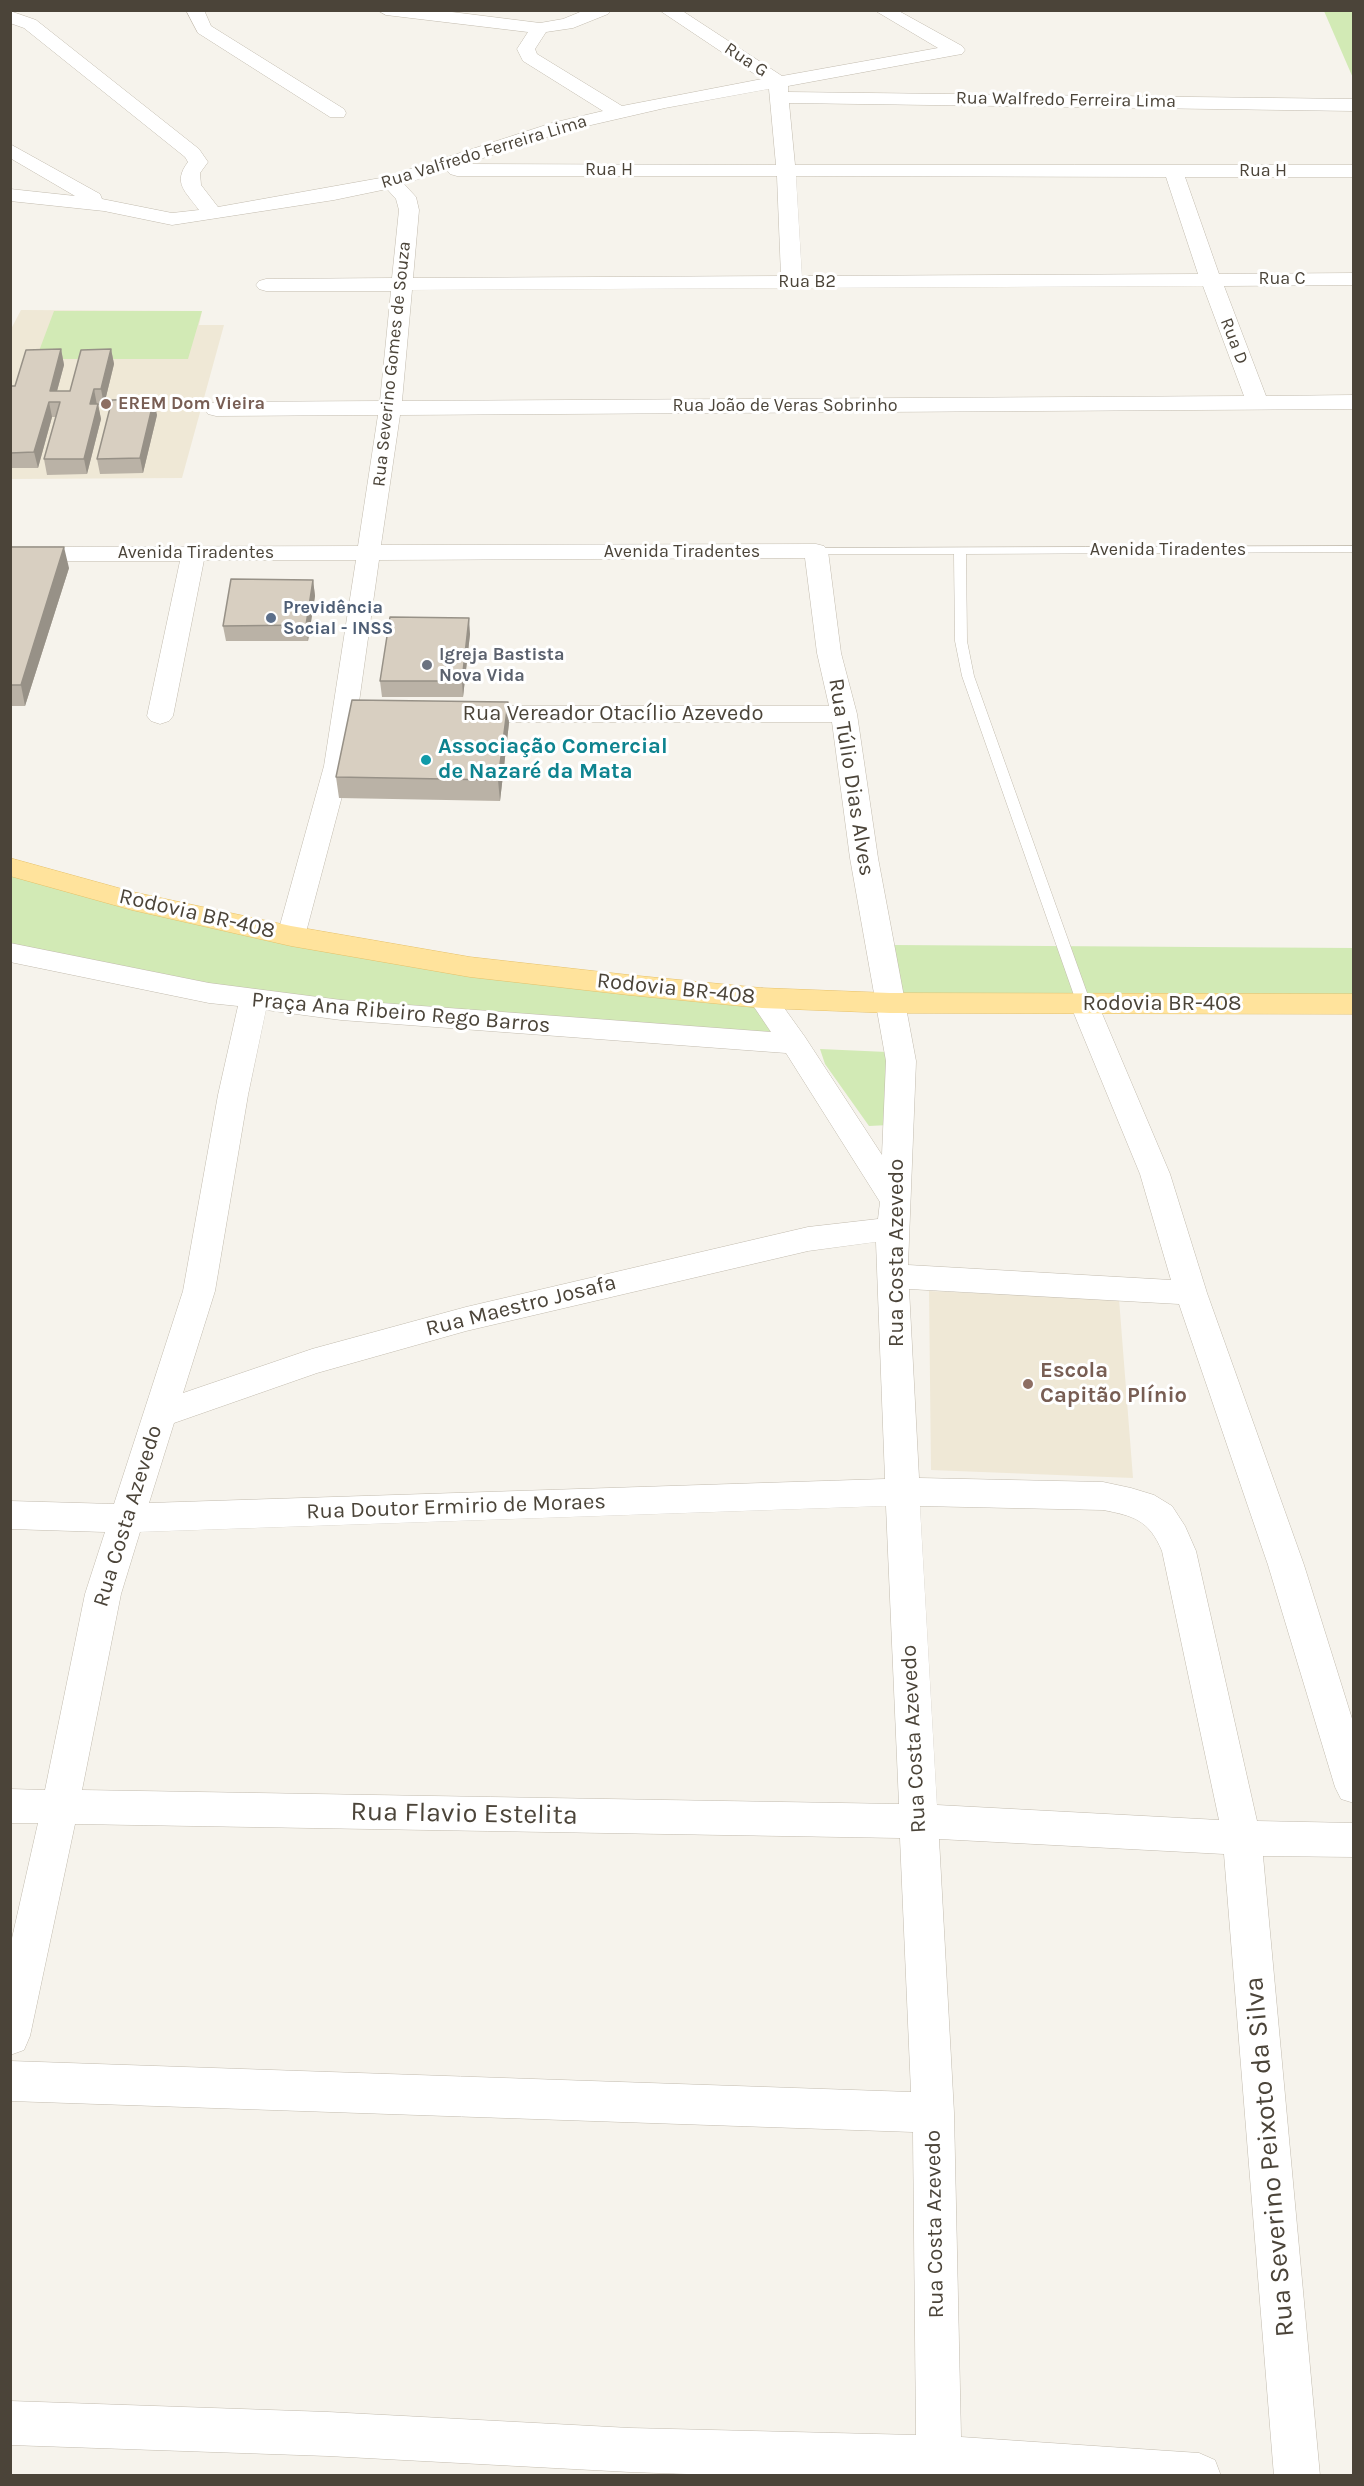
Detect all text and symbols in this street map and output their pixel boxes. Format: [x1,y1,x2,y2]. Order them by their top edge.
street label: Rua G [720,38,772,82]
street label: Rua Walfredo Ferreira Lima [956,87,1176,113]
street label: Rua Valfredo Ferreira Lima [378,110,590,194]
street label: Rua H [585,159,633,181]
street label: Rua H [1239,160,1287,182]
street label: Rua Severino Gomes de Souza [368,240,416,488]
street label: Rua C [1258,268,1306,290]
street label: Rua B2 [778,271,836,293]
street label: Rua D [1215,315,1253,367]
place label: EREM Dom Vieira [118,393,265,415]
street label: Rua João de Veras Sobrinho [672,395,898,417]
marker: EREM Dom Vieira [99,397,113,411]
street label: Avenida Tiradentes [1090,539,1246,561]
street label: Avenida Tiradentes [604,541,760,563]
street label: Avenida Tiradentes [118,542,274,564]
place label: Previdência Social - INSS [283,597,393,640]
marker: Previdência Social - INSS [264,611,278,625]
place label: Igreja Bastista Nova Vida [439,644,564,686]
marker: Igreja Bastista Nova Vida [420,658,434,672]
street label: Rua Túlio Dias Alves [822,676,880,878]
street label: Rua Vereador Otacílio Azevedo [463,701,763,727]
place label: Associação Comercial de Nazaré da Mata [438,734,668,786]
marker: Associação Comercial de Nazaré da Mata [419,753,433,767]
street label: Rodovia BR-408 [116,883,278,945]
street label: Rodovia BR-408 [595,968,757,1010]
street label: Praça Ana Ribeiro Rego Barros [250,987,552,1039]
street label: Rodovia BR-408 [1082,991,1242,1017]
street label: Rua Costa Azevedo [884,1159,910,1347]
street label: Rua Maestro Josafa [423,1270,619,1342]
place label: Escola Capitão Plínio [1040,1358,1187,1410]
marker: Escola Capitão Plínio [1021,1377,1035,1391]
street label: Rua Costa Azevedo [88,1422,168,1610]
street label: Rua Doutor Ermirio de Moraes [306,1489,606,1525]
street label: Rua Costa Azevedo [896,1644,932,1834]
street label: Rua Flavio Estelita [350,1796,578,1832]
street label: Rua Severino Peixoto da Silva [1238,1976,1302,2338]
street label: Rua Costa Azevedo [920,2129,950,2319]

